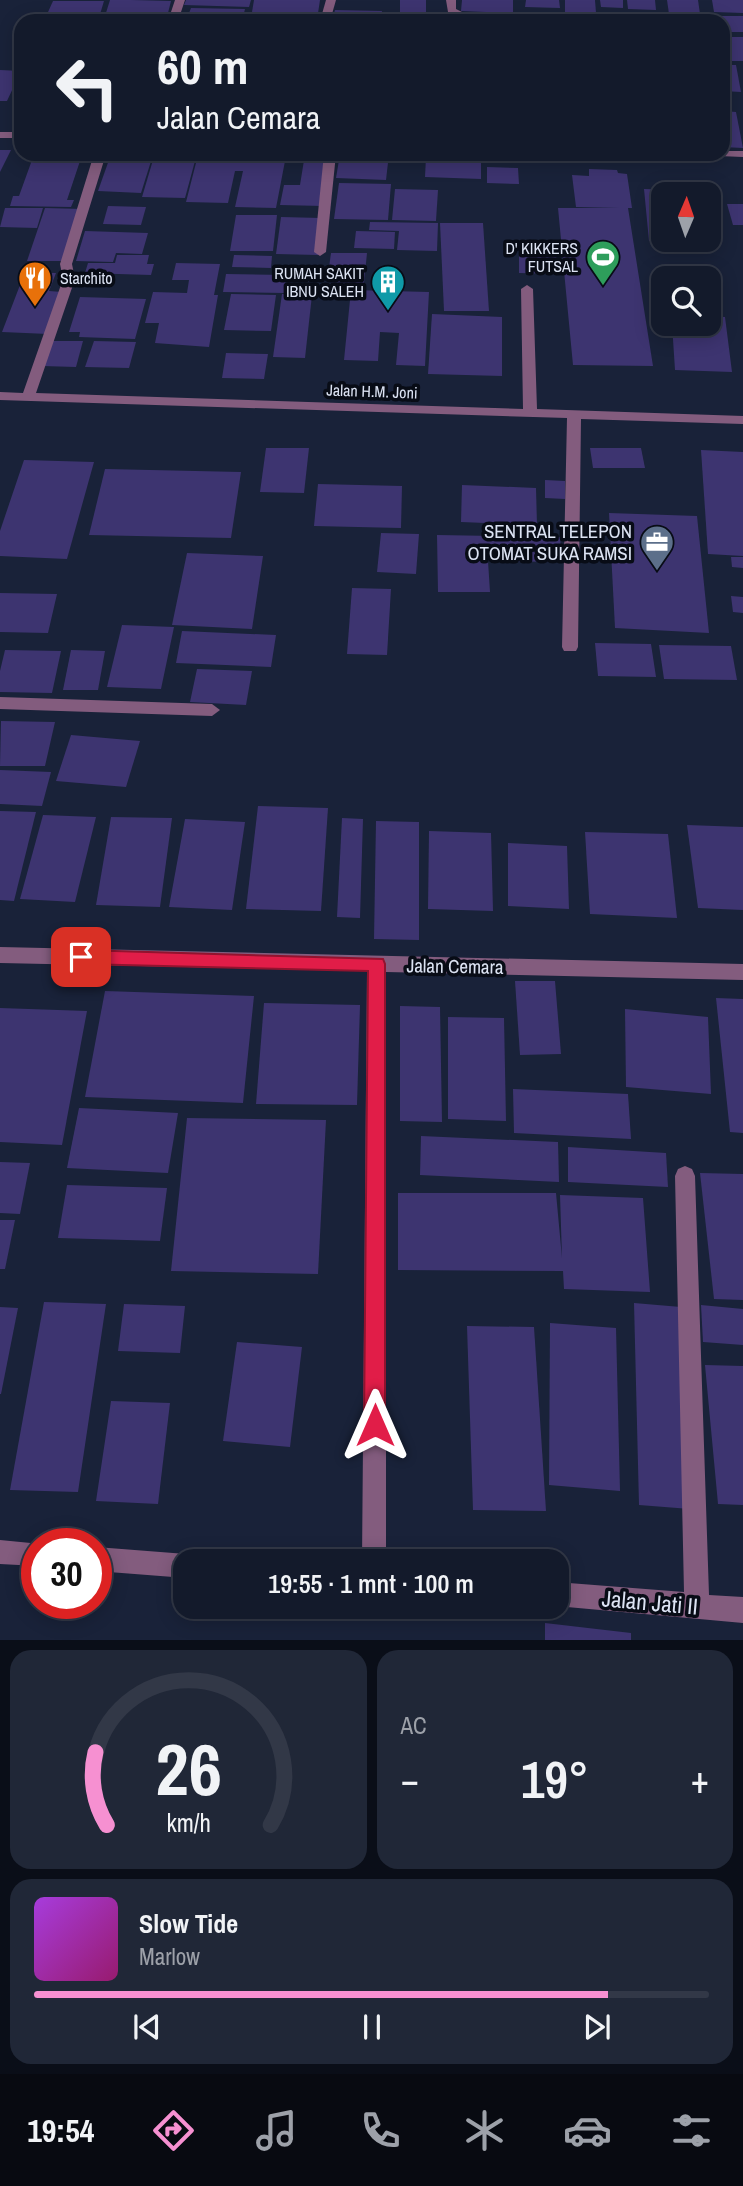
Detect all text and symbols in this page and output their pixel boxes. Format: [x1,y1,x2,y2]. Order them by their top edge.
text: 60 m [157,33,249,99]
icon: left [42,42,133,133]
text: Jalan Cemara [157,96,320,139]
north arrow [651,182,721,252]
map controls [651,182,721,336]
place label: D' KIKKERS FUTSAL [505,237,579,277]
sports icon: D' KIKKERS FUTSAL [584,238,622,287]
restaurant icon: Starchito [16,259,54,308]
place label: RUMAH SAKIT IBNU SALEH [274,262,364,302]
building icon: RUMAH SAKIT IBNU SALEH [369,263,407,312]
button: search [651,266,721,336]
place label: Starchito [60,267,113,289]
street label: Jalan H.M. Joni [326,378,418,404]
place label: SENTRAL TELEPON OTOMAT SUKA RAMSI [467,518,632,566]
office icon: SENTRAL TELEPON OTOMAT SUKA RAMSI [638,523,676,572]
pin [51,927,111,987]
icon: arrive [62,938,100,976]
street label: Jalan Cemara [406,952,504,980]
position arrow [338,1388,412,1462]
speed limit sign: 30 [21,1528,112,1619]
text: 19:55 · 1 mnt · 100 m [268,1566,474,1601]
street label: Jalan Jati II [601,1582,699,1622]
text: AC [401,1710,427,1741]
text: 26 [155,1721,221,1819]
text: 19° [521,1744,589,1814]
text: − [401,1754,419,1805]
text: + [691,1754,709,1805]
text: km/h [166,1806,210,1840]
text: Slow Tide [139,1906,238,1941]
text: Marlow [139,1941,200,1972]
icon: previous [128,2008,166,2046]
icon: pause [353,2008,391,2046]
icon: next [578,2008,616,2046]
icon: directions [149,2106,198,2155]
icon: music [252,2106,301,2155]
icon: phone [356,2106,405,2155]
icon: climate [460,2106,509,2155]
icon: car [563,2106,612,2155]
icon: filters [667,2106,716,2155]
text: 19:54 [27,2109,94,2152]

